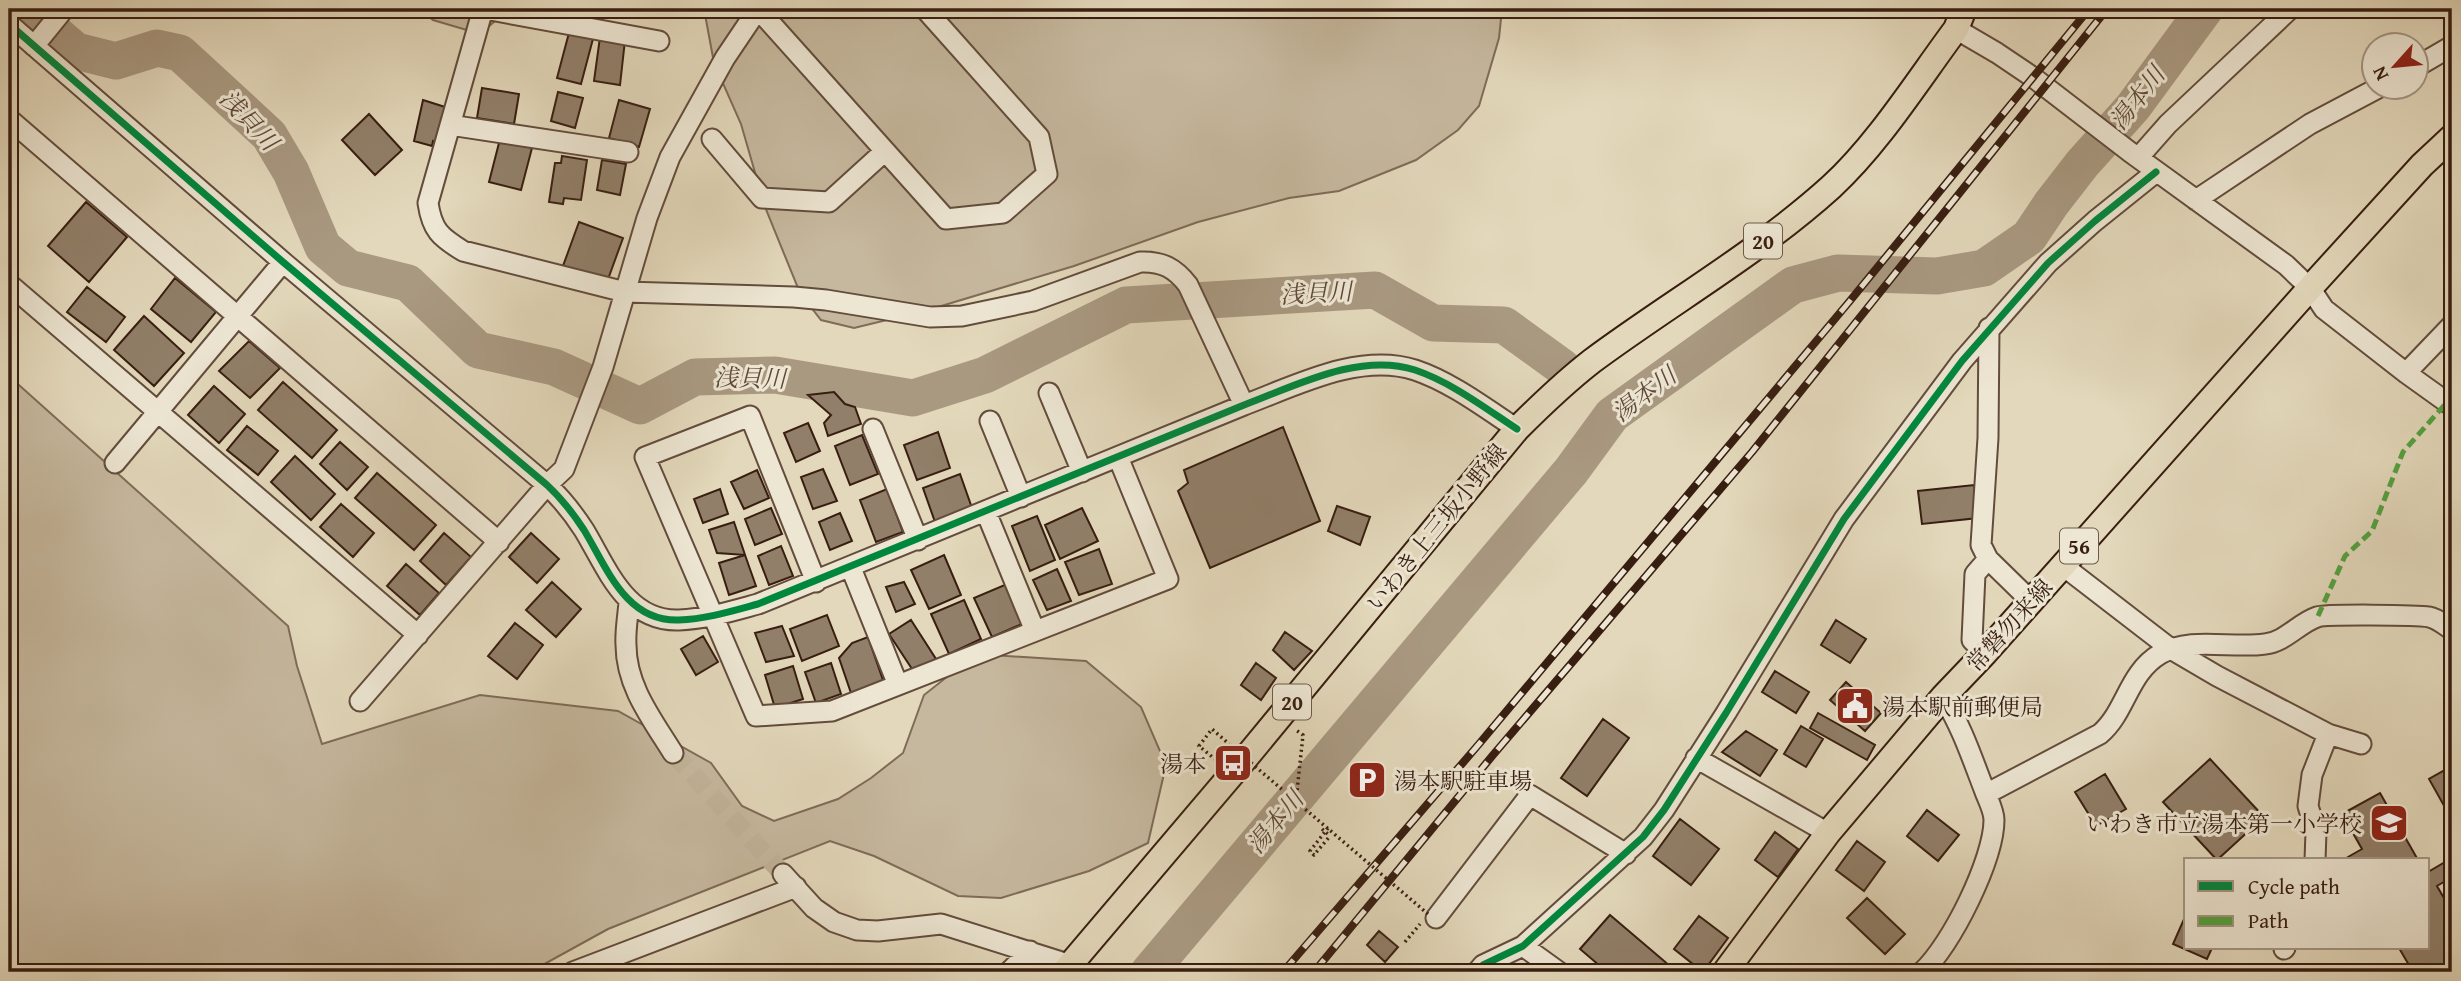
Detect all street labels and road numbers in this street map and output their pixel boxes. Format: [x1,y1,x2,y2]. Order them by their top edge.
road number: 20 [1744,224,1782,258]
street label: いわき上三坂小野線 [1358,436,1514,618]
road number: 56 [2060,528,2098,564]
street label: 常磐勿来線 [1958,571,2060,679]
road number: 20 [1273,684,1311,720]

